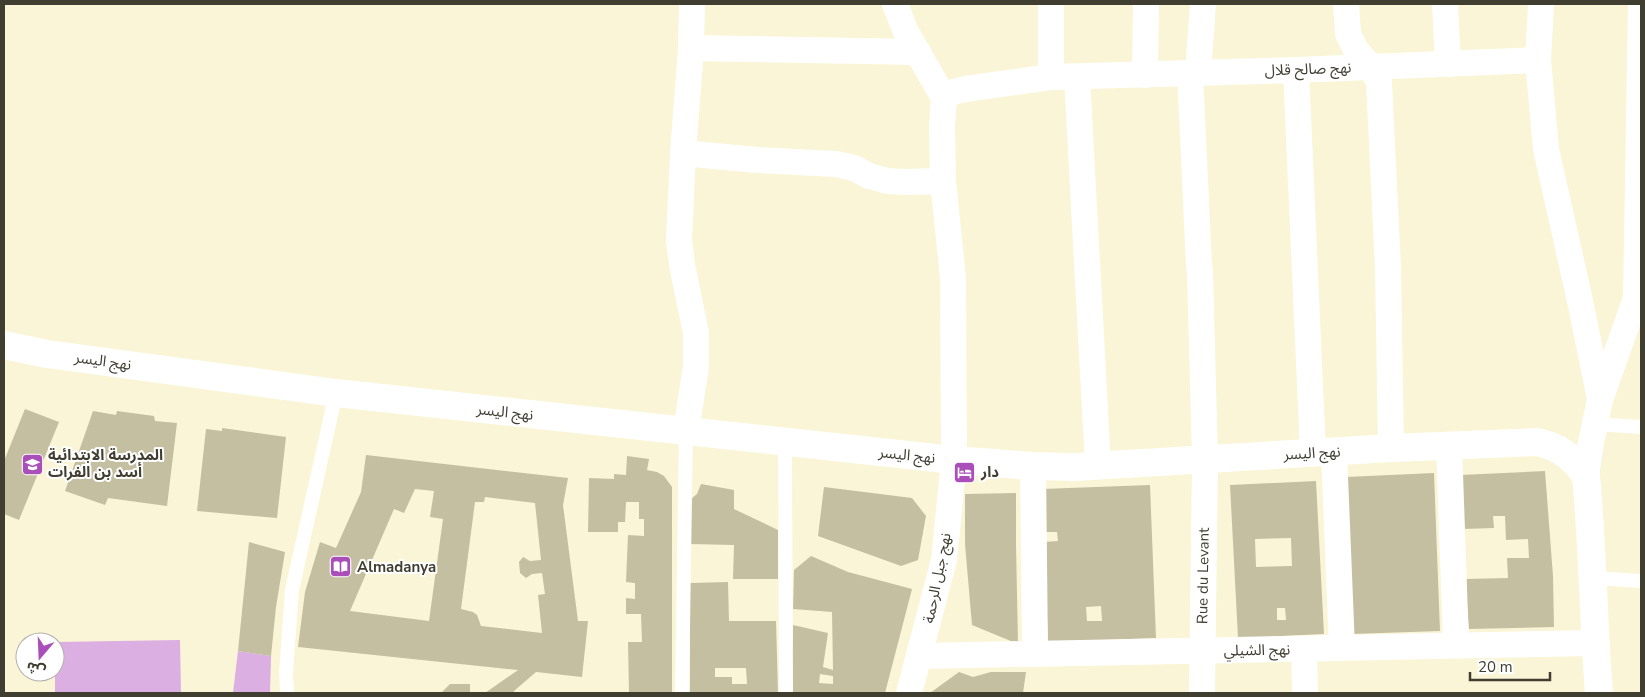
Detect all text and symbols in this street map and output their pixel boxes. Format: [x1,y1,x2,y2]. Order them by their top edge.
street label: نهج صالح قلال [1264,57,1352,83]
street label: نهج اليسر [72,347,133,377]
street label: نهج اليسر [474,399,534,427]
street label: نهج اليسر [876,442,936,470]
street label: نهج اليسر [1282,442,1341,467]
place label: المدرسة الابتدائية أسد بن الفرات [48,445,163,482]
school or university icon: المدرسة الابتدائية أسد بن الفرات [20,452,44,476]
hotel icon: دار [953,460,977,484]
place label: دار [980,462,999,482]
street label: Rue du Levant [1192,527,1214,624]
street label: نهج جبل الرحمة [918,531,958,625]
library icon: Almadanya [329,555,353,579]
place label: Almadanya [357,557,436,577]
north arrow [15,632,65,682]
street label: نهج الشيلي [1224,639,1291,663]
scale bar [1470,650,1550,682]
text: ش [24,657,48,681]
text: 20 m [1478,657,1513,677]

